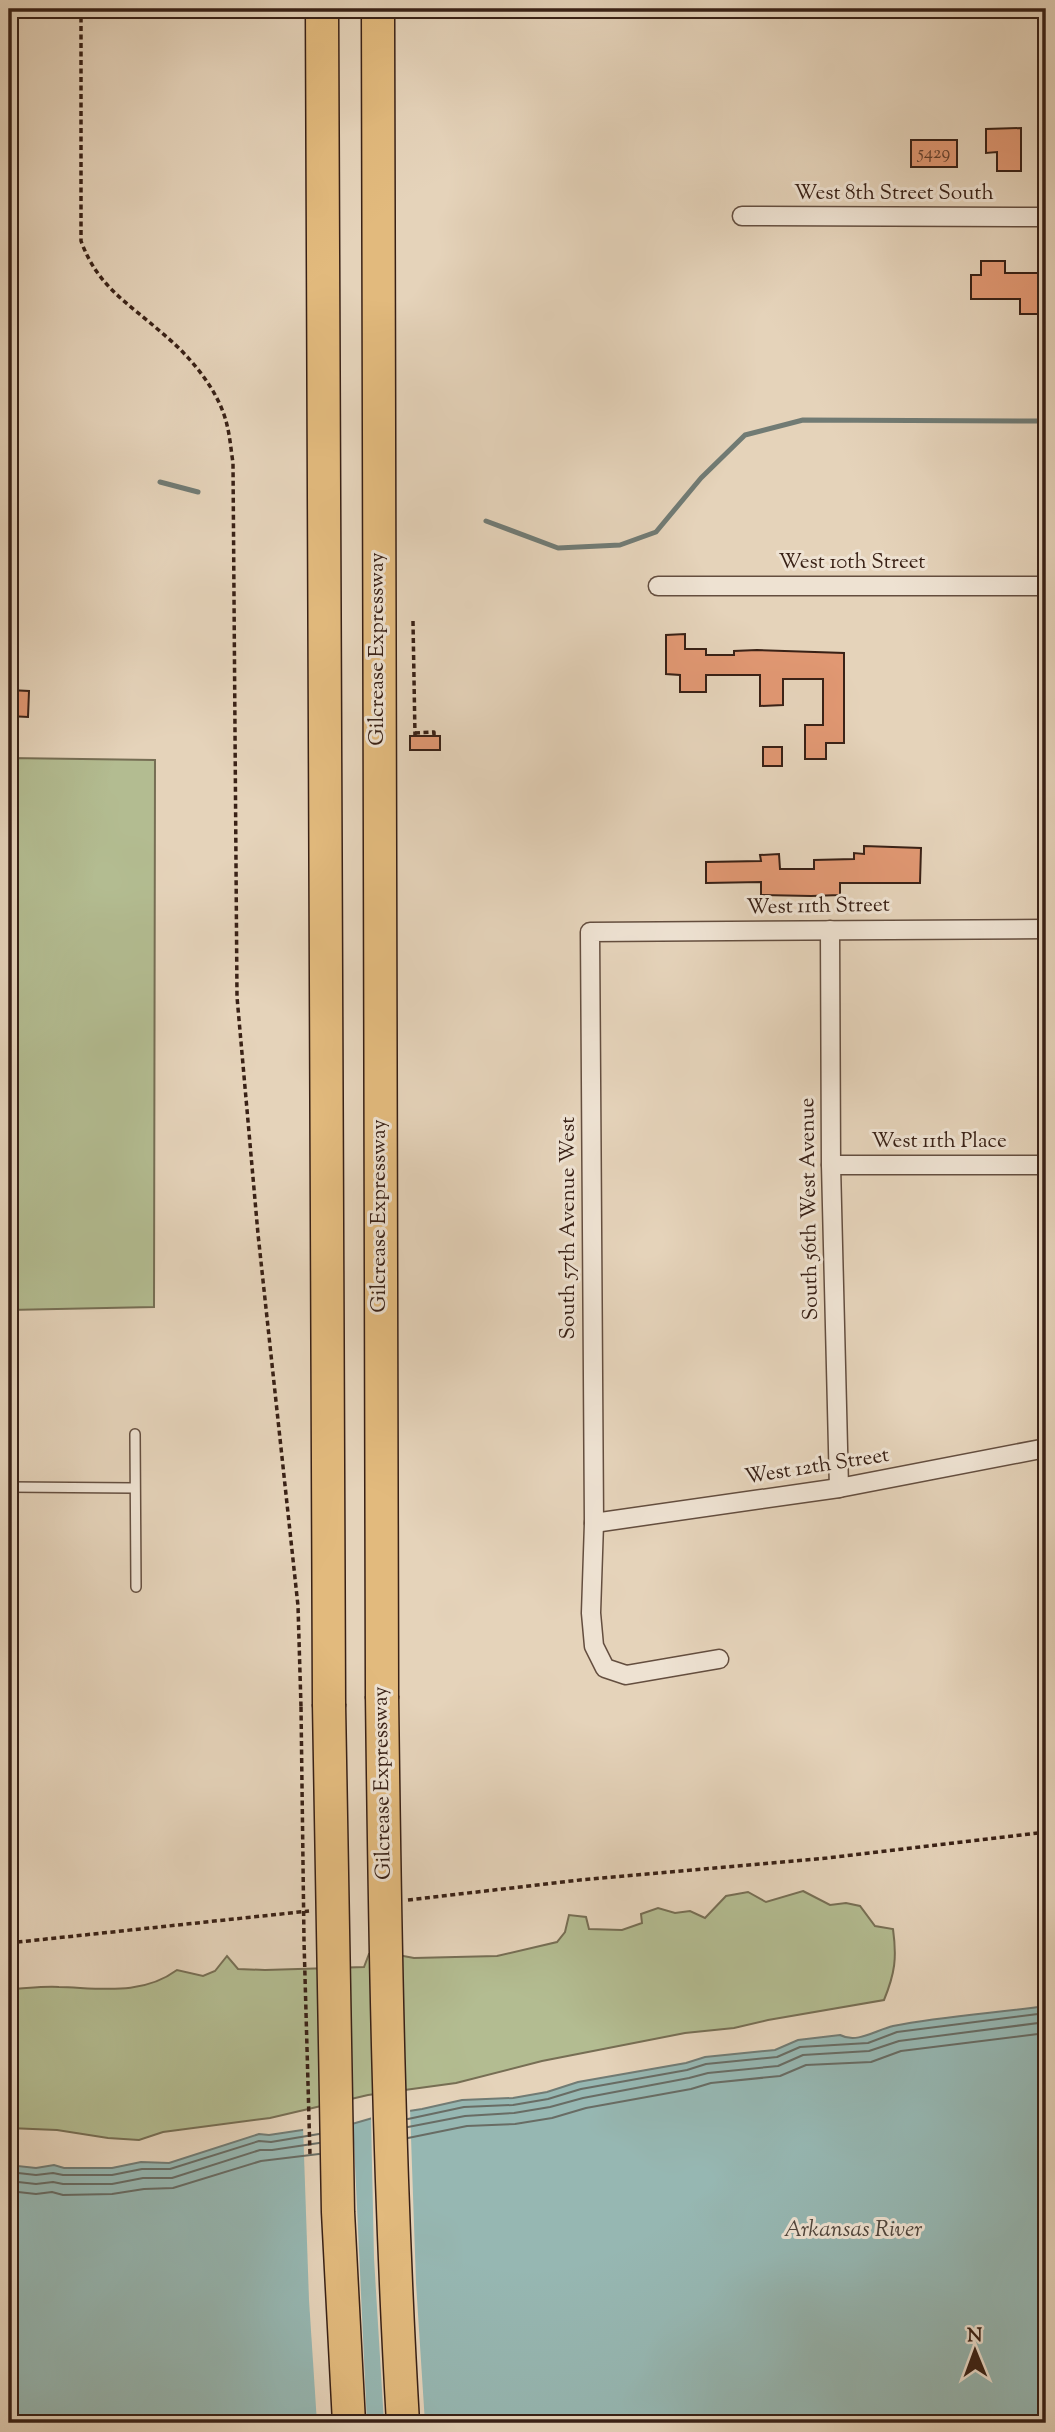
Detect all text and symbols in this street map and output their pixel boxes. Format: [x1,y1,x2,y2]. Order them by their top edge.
house number: 5429 [917,141,950,167]
street label: West 8th Street South [794,179,994,209]
street label: West 10th Street [778,548,926,578]
street label: Gilcrease Expressway [363,552,393,746]
street label: West 11th Street [746,891,890,923]
street label: South 56th West Avenue [793,1097,827,1321]
street label: South 57th Avenue West [554,1117,584,1339]
street label: Gilcrease Expressway [365,1119,395,1313]
street label: West 11th Place [871,1127,1007,1157]
street label: West 12th Street [743,1441,891,1493]
street label: Gilcrease Expressway [366,1685,400,1880]
water label: Arkansas River [784,2214,922,2247]
north arrow [940,2316,1010,2386]
text: N [967,2323,983,2350]

